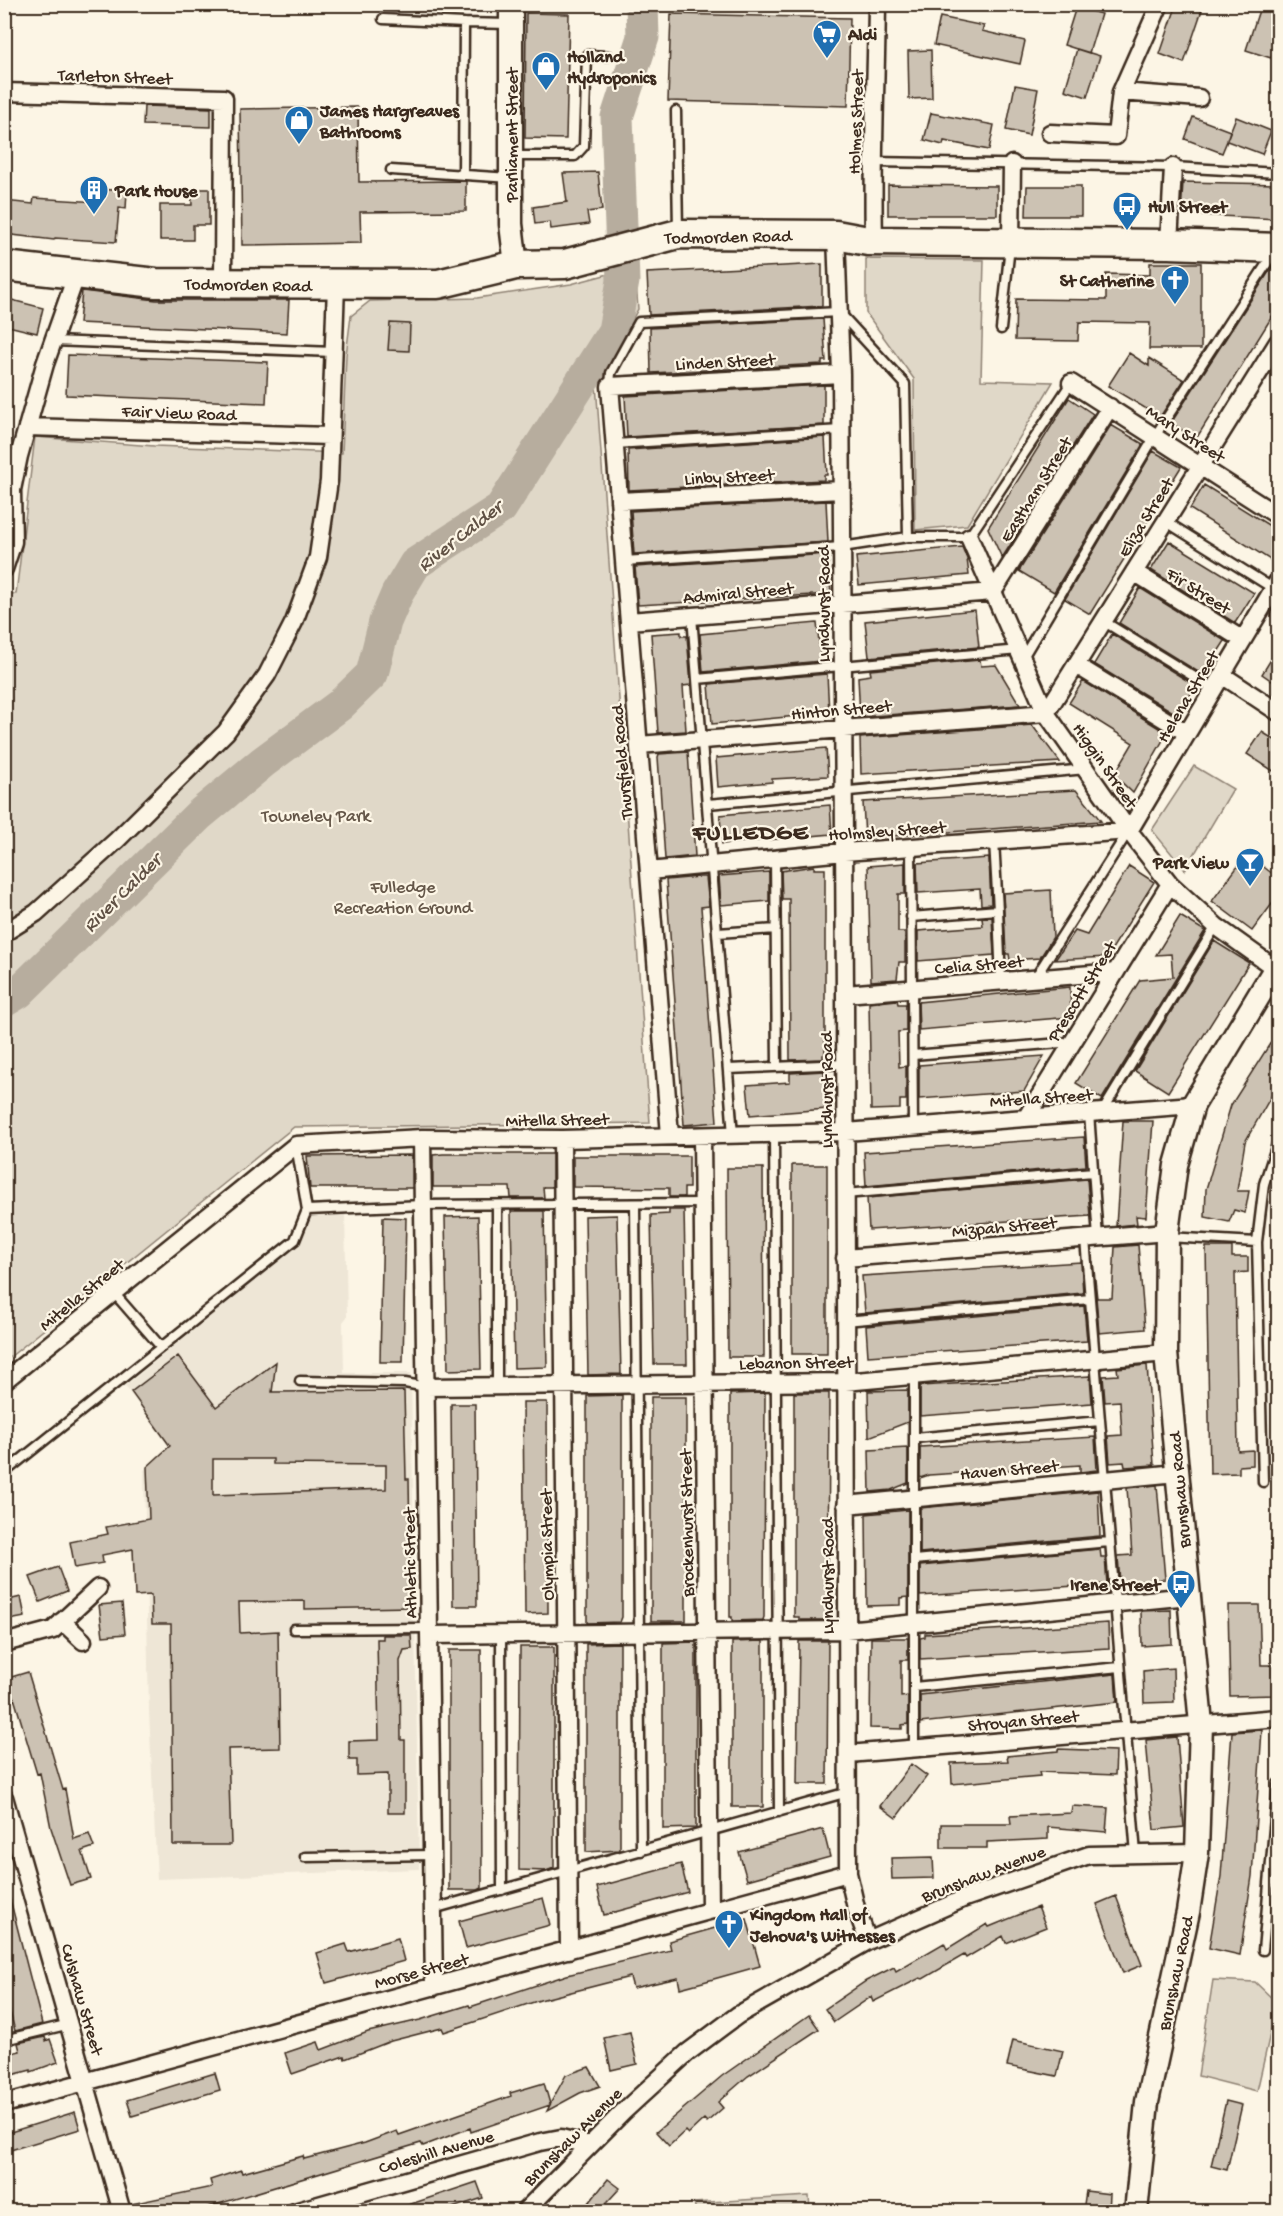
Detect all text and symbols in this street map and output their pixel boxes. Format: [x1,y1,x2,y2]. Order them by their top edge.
supermarket icon: Aldi [811,18,843,60]
place label: Aldi [847,26,877,47]
place label: Holland Hydroponics [567,48,657,90]
shop icon: Holland Hydroponics [530,50,562,92]
street label: Tarleton Street [57,66,174,91]
street label: Parliament Street [503,66,524,203]
street label: Holmes Street [845,68,870,175]
place label: James Hargreaves Bathrooms [319,102,460,144]
shop icon: James Hargreaves Bathrooms [283,104,315,146]
building icon: Park House [78,174,110,216]
place label: Park House [114,182,198,203]
bus stop icon: Hull Street [1111,190,1143,232]
place label: Hull Street [1148,198,1229,219]
street label: Todmorden Road [663,227,793,250]
church icon: St Catherine [1159,264,1191,306]
place label: St Catherine [1060,272,1155,293]
street label: Todmorden Road [183,275,313,298]
street label: Linden Street [675,350,777,377]
street label: Fair View Road [120,402,238,427]
street label: Mary Street [1141,402,1229,469]
street label: Eastham Street [996,433,1079,547]
street label: Linby Street [684,466,776,491]
street label: Eliza Street [1115,474,1181,562]
water label: River Calder [414,495,511,578]
street label: Lyndhurst Road [815,544,836,662]
street label: Fir Street [1161,564,1235,621]
street label: Admiral Street [682,579,796,610]
street label: Helena Street [1153,646,1226,747]
street label: Hinton Street [790,697,894,726]
street label: Thursfield Road [608,702,639,821]
street label: Higgin Street [1067,720,1142,815]
park label: Towneley Park [261,807,372,828]
street label: Holmsley Street [828,818,948,847]
district label: FULLEDGE [692,820,810,849]
bar icon: Park View [1234,846,1266,888]
water label: River Calder [80,848,170,938]
place label: Park View [1152,854,1230,875]
park label: Fulledge Recreation Ground [334,878,474,920]
street label: Prescott Street [1043,937,1123,1047]
street label: Celia Street [934,952,1026,981]
street label: Lyndhurst Road [818,1030,839,1148]
street label: Mitella Street [989,1085,1095,1114]
street label: Mitella Street [505,1110,610,1133]
street label: Mizpah Street [951,1213,1059,1244]
street label: Mitella Street [36,1254,131,1337]
street label: Lebanon Street [739,1353,855,1376]
street label: Brunshaw Road [1166,1429,1197,1550]
street label: Brockenhurst Street [677,1447,700,1598]
street label: Haven Street [959,1457,1061,1486]
street label: Olympia Street [537,1487,560,1601]
street label: Athletic Street [400,1506,423,1618]
street label: Lyndhurst Road [819,1516,840,1634]
bus stop icon: Irene Street [1165,1568,1197,1610]
place label: Irene Street [1070,1576,1162,1597]
street label: Stroyan Street [967,1707,1081,1738]
street label: Brunshaw Avenue [918,1842,1050,1909]
place label: Kingdom Hall of Jehova's Witnesses [749,1906,896,1948]
church icon: Kingdom Hall of Jehova's Witnesses [713,1908,745,1950]
street label: Brunshaw Road [1155,1913,1200,2034]
street label: Culshaw Street [55,1942,107,2059]
street label: Morse Street [372,1949,473,1995]
street label: Brunshaw Avenue [519,2083,628,2192]
street label: Coleshill Avenue [377,2127,497,2180]

